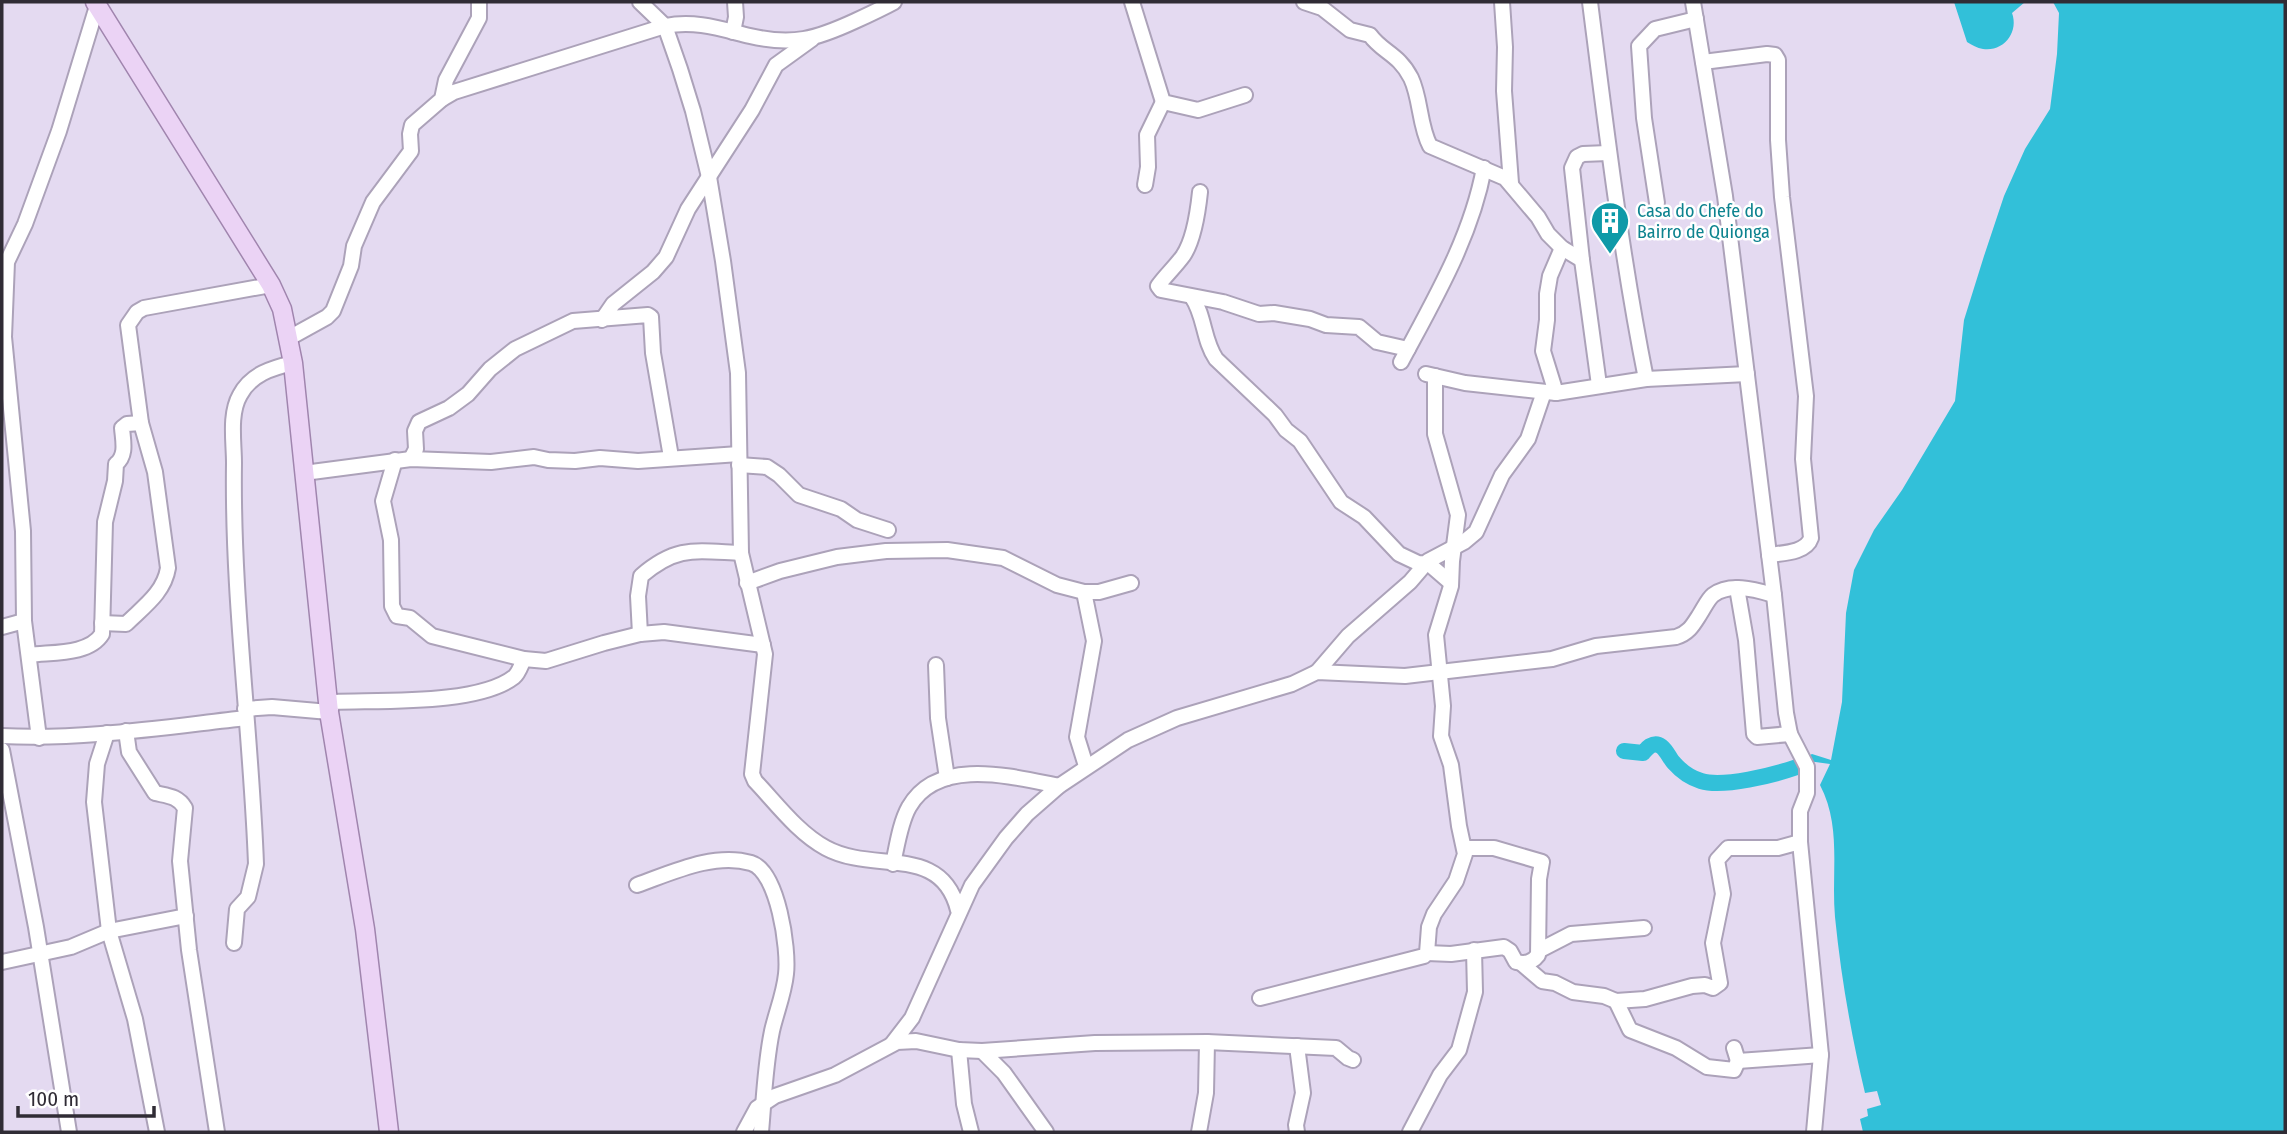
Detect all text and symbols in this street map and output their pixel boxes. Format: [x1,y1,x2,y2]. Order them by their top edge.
building icon: Casa do Chefe do Bairro de Quionga [1589,200,1631,255]
place label: Casa do Chefe do Bairro de Quionga [1637,200,1770,243]
scale bar [18,1074,154,1118]
text: 100 m [28,1086,79,1112]

